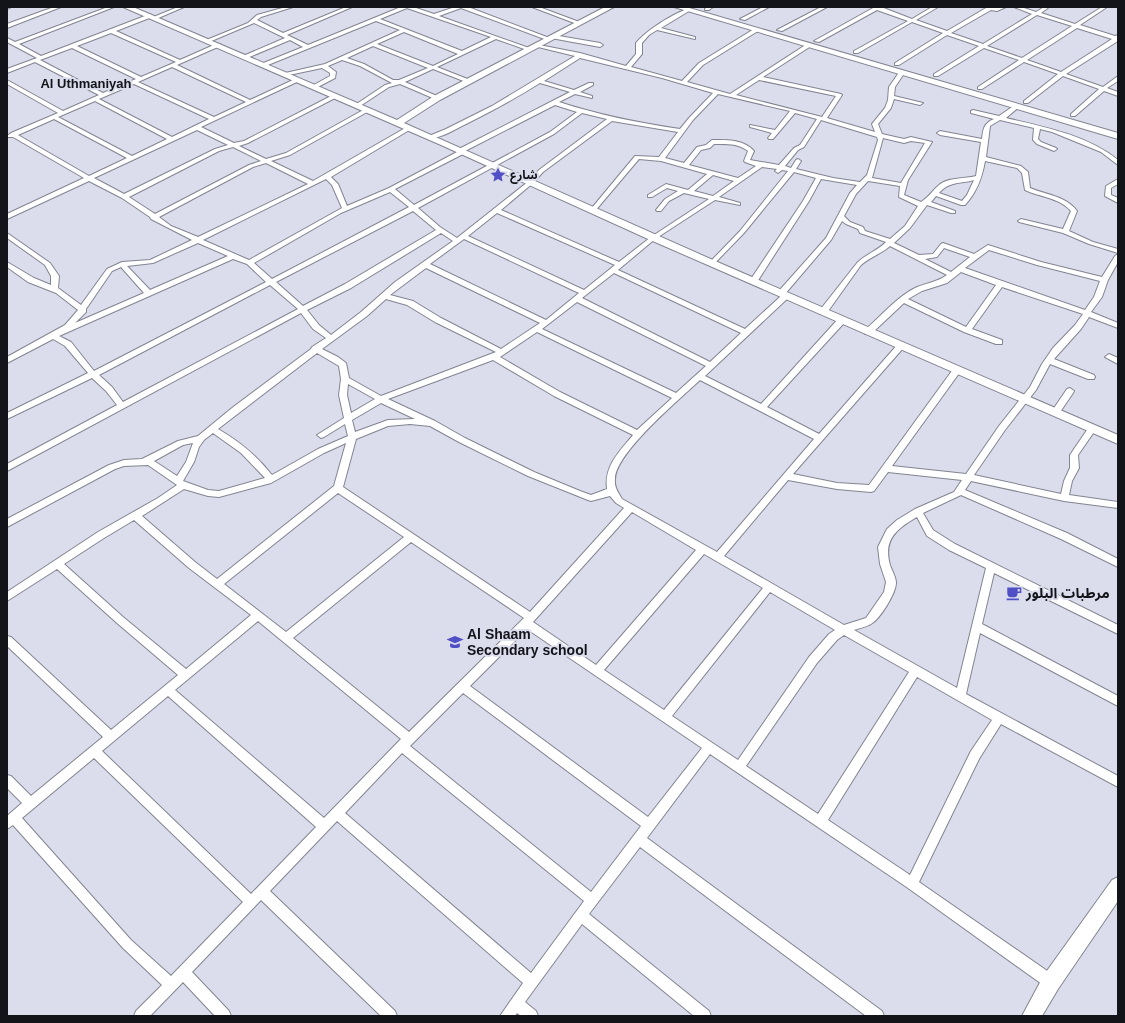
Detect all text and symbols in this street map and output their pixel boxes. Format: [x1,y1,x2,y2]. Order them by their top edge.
district label: Al Uthmaniyah [40,76,132,91]
place icon: شارع [489,166,507,184]
place label: شارع [510,168,538,184]
cafe icon: مرطبات البلور [1005,584,1023,602]
place label: مرطبات البلور [1025,585,1110,602]
place label: Al Shaam Secondary school [467,626,588,658]
school or university icon: Al Shaam Secondary school [446,633,464,651]

